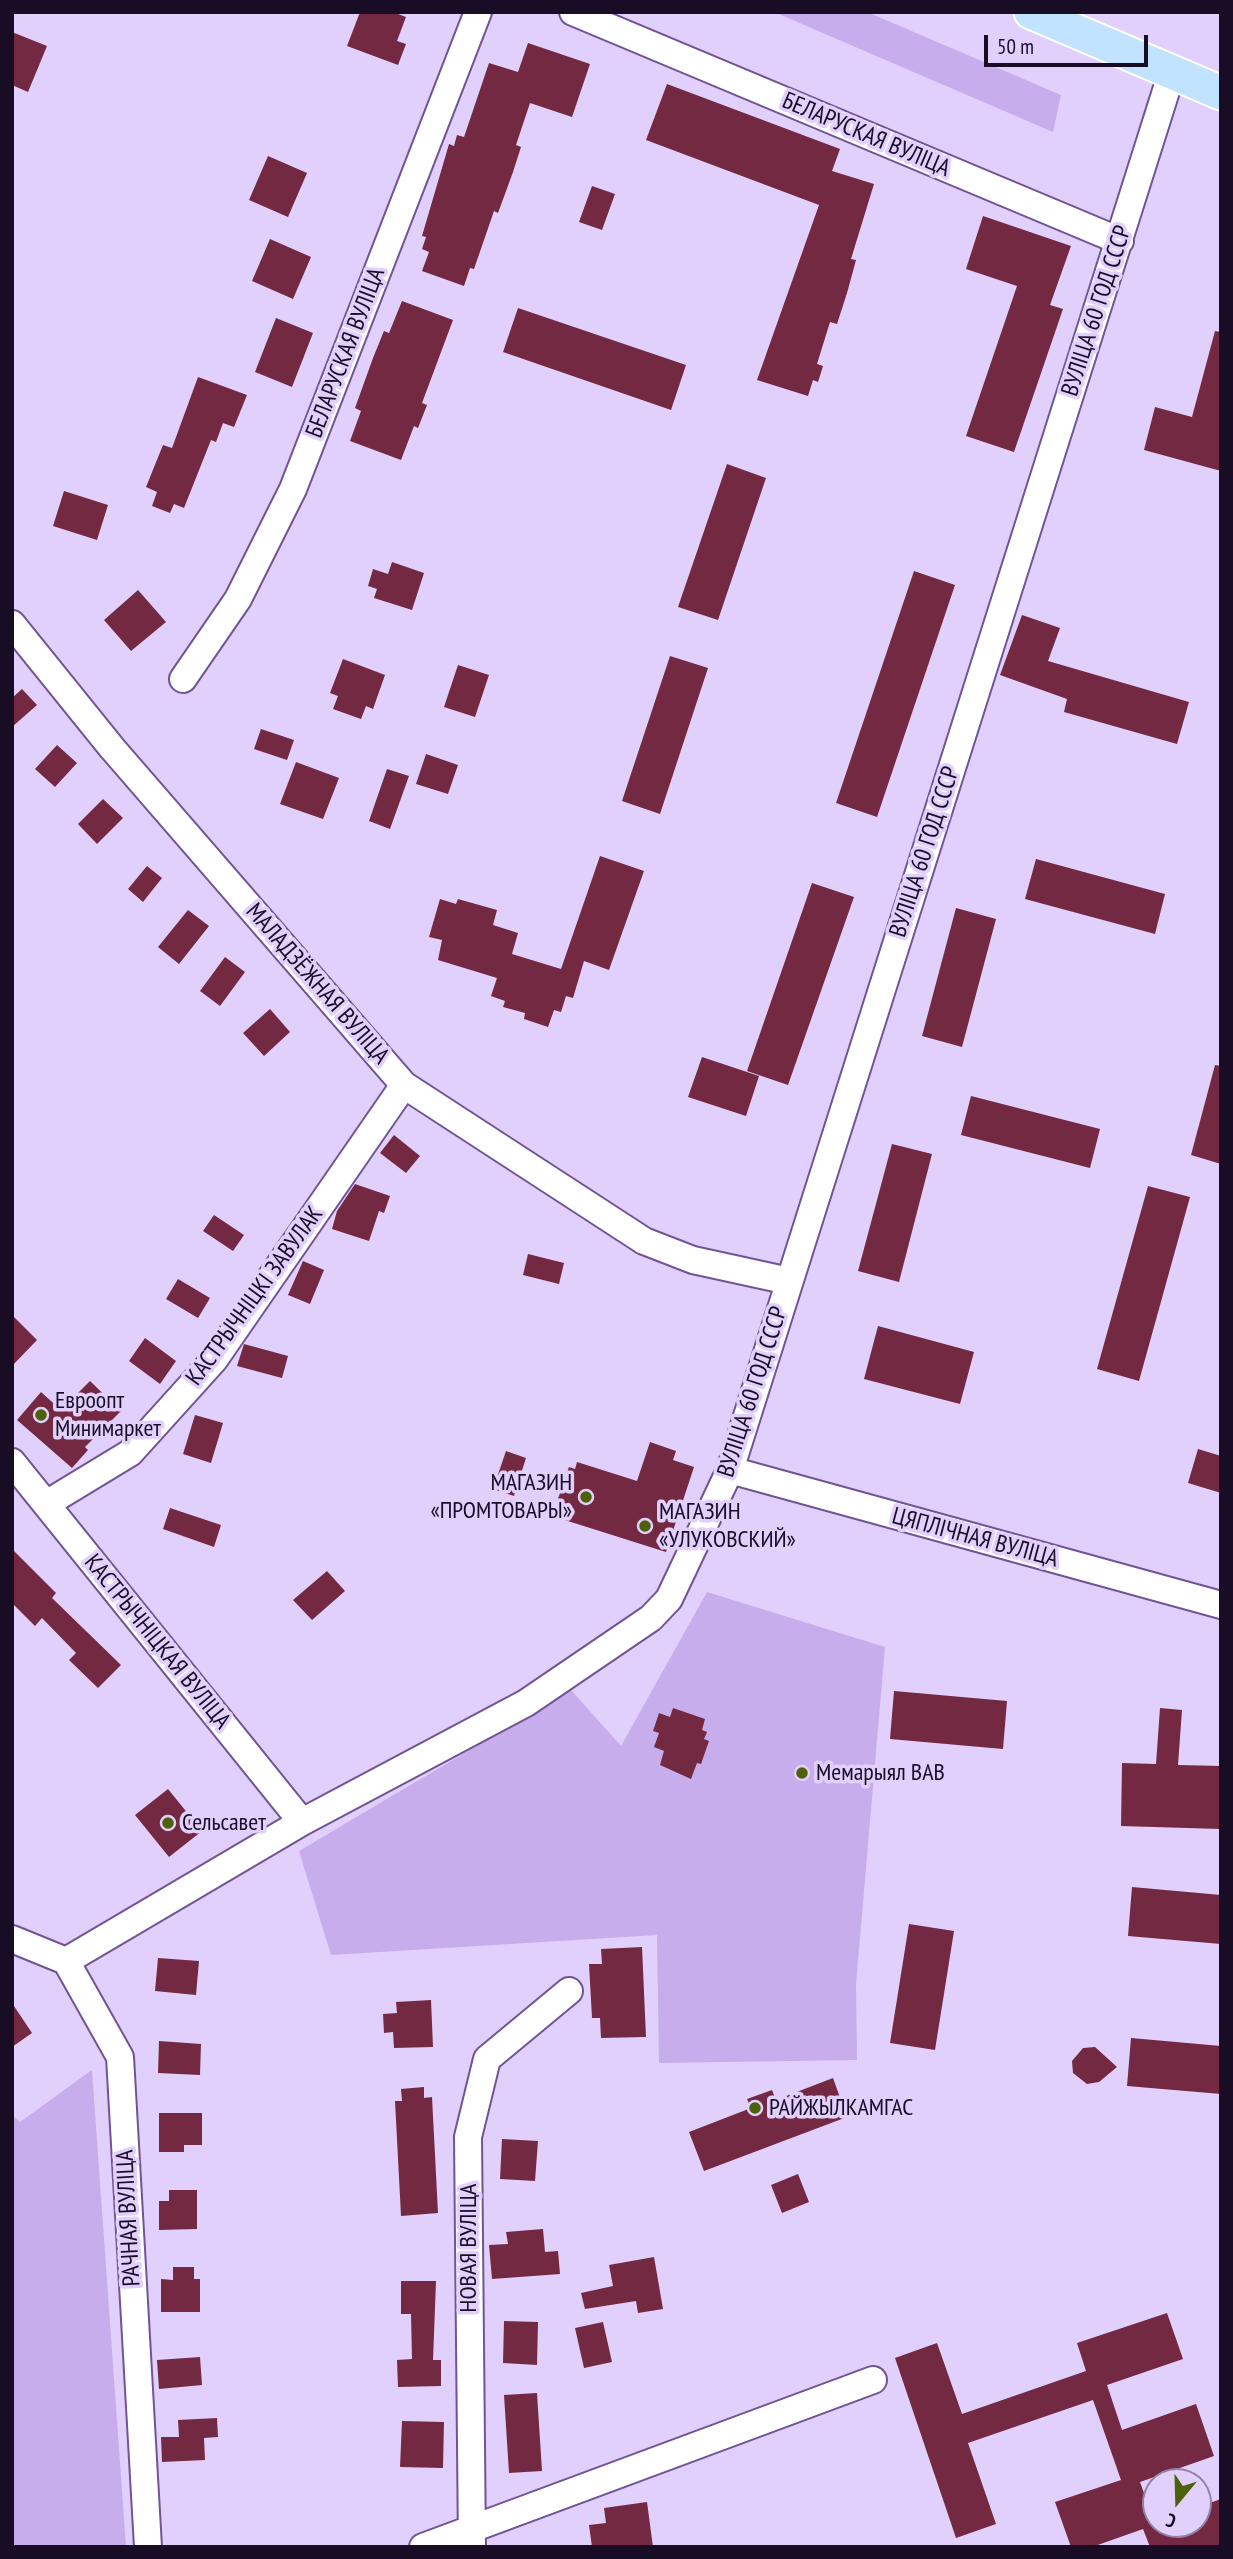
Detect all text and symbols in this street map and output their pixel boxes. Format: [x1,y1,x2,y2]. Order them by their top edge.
scale bar [988,21,1152,65]
text: 50 m [997,33,1034,60]
street label: БЕЛАРУСКАЯ ВУЛІЦА [778,87,954,183]
street label: ВУЛІЦА 60 ГОД СССР [1056,222,1138,400]
street label: БЕЛАРУСКАЯ ВУЛІЦА [300,264,392,442]
street label: ВУЛІЦА 60 ГОД СССР [884,763,966,941]
street label: МАЛАДЗЁЖНАЯ ВУЛІЦА [239,898,395,1070]
street label: КАСТРЫЧНІЦКІ ЗАВУЛАК [180,1201,330,1391]
street label: ВУЛІЦА 60 ГОД СССР [712,1303,794,1481]
place label: Евроопт Минимаркет [55,1387,161,1443]
marker: Евроопт Минимаркет [33,1407,49,1423]
place label: МАГАЗИН «ПРОМТОВАРЫ» [430,1469,572,1525]
marker: МАГАЗИН «ПРОМТОВАРЫ» [578,1489,594,1505]
place label: МАГАЗИН «УЛУКОВСКИЙ» [659,1498,796,1554]
street label: ЦЯПЛІЧНАЯ ВУЛІЦА [889,1502,1061,1574]
marker: МАГАЗИН «УЛУКОВСКИЙ» [637,1518,653,1534]
street label: КАСТРЫЧНІЦКАЯ ВУЛІЦА [78,1549,236,1735]
place label: Мемарыял ВАВ [816,1759,945,1787]
marker: Мемарыял ВАВ [794,1765,810,1781]
place label: Сельсавет [182,1809,266,1837]
marker: Сельсавет [160,1815,176,1831]
place label: РАЙЖЫЛКАМГАС [769,2094,913,2122]
marker: РАЙЖЫЛКАМГАС [747,2100,763,2116]
street label: РАЧНАЯ ВУЛІЦА [111,2149,147,2287]
street label: НОВАЯ ВУЛІЦА [455,2184,483,2312]
north arrow [1142,2468,1212,2538]
text: С [1163,2508,1179,2534]

